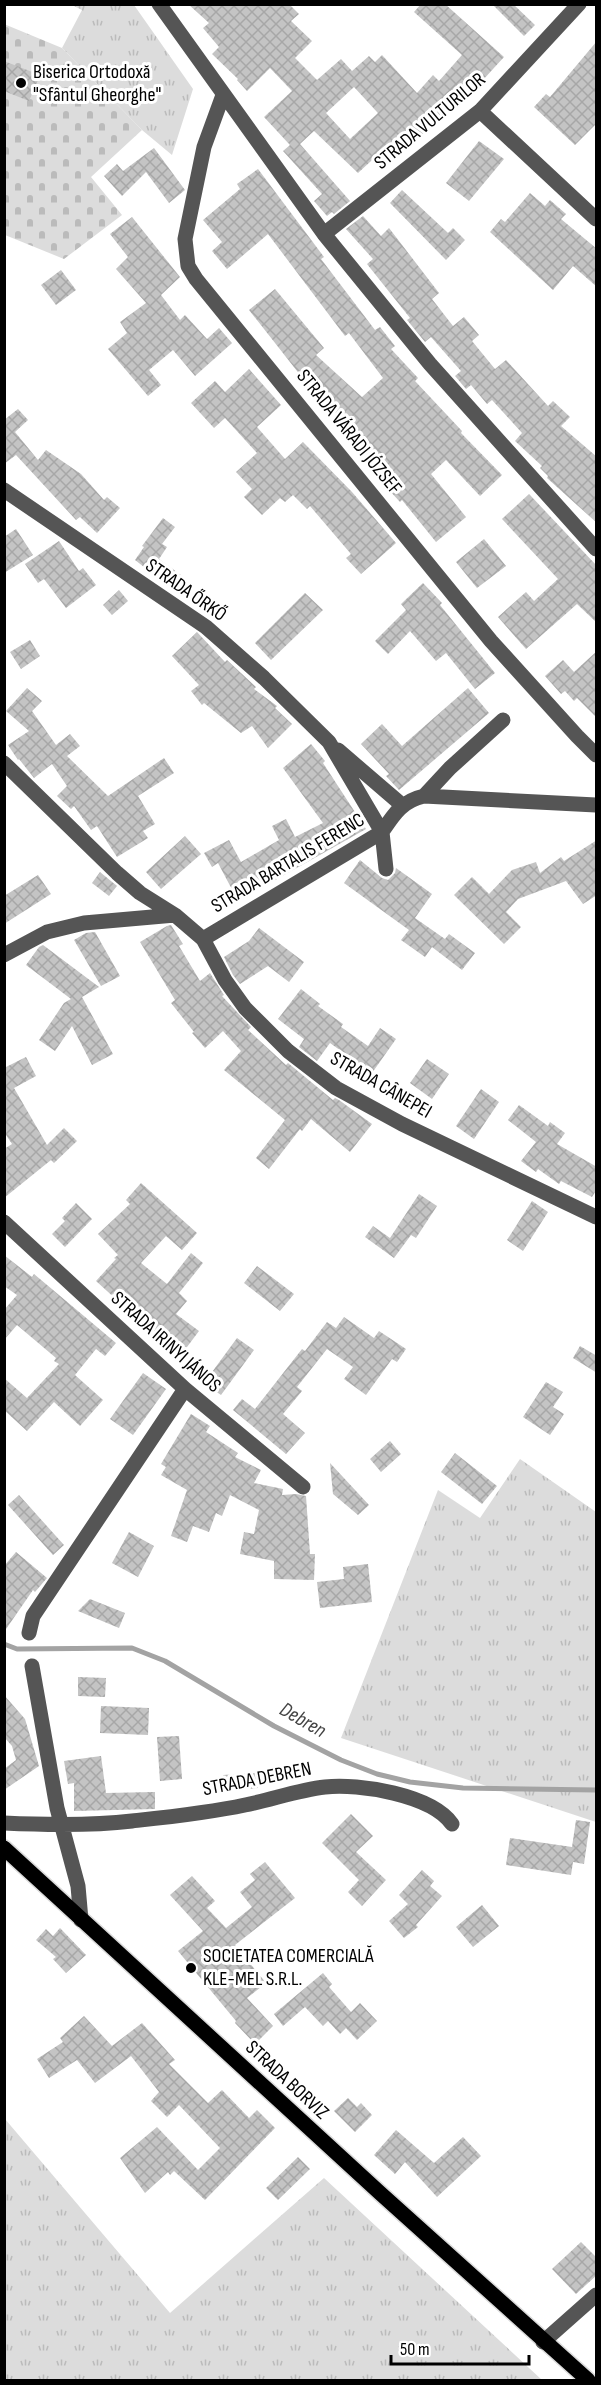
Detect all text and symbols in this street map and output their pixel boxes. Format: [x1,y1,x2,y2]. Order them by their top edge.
place label: Biserica Ortodoxă "Sfântul Gheorghe" [33,60,161,107]
street label: STRADA VULTURILOR [369,67,491,175]
marker: Biserica Ortodoxă "Sfântul Gheorghe" [14,76,28,90]
street label: STRADA VÁRADI JÓZSEF [291,365,407,499]
street label: STRADA ŐRKŐ [141,553,231,627]
street label: STRADA BARTALIS FERENC [207,808,369,918]
street label: STRADA CÂNEPEI [326,1046,436,1124]
street label: STRADA IRINYI JÁNOS [106,1286,226,1398]
water label: Debren [275,1697,331,1743]
street label: STRADA DEBREN [201,1757,313,1801]
place label: SOCIETATEA COMERCIALĂ KLE-MEL S.R.L. [203,1944,374,1991]
marker: SOCIETATEA COMERCIALĂ KLE-MEL S.R.L. [184,1961,198,1975]
street label: STRADA BORVIZ [241,2036,333,2124]
scale bar [391,2328,529,2366]
text: 50 m [400,2339,430,2360]

